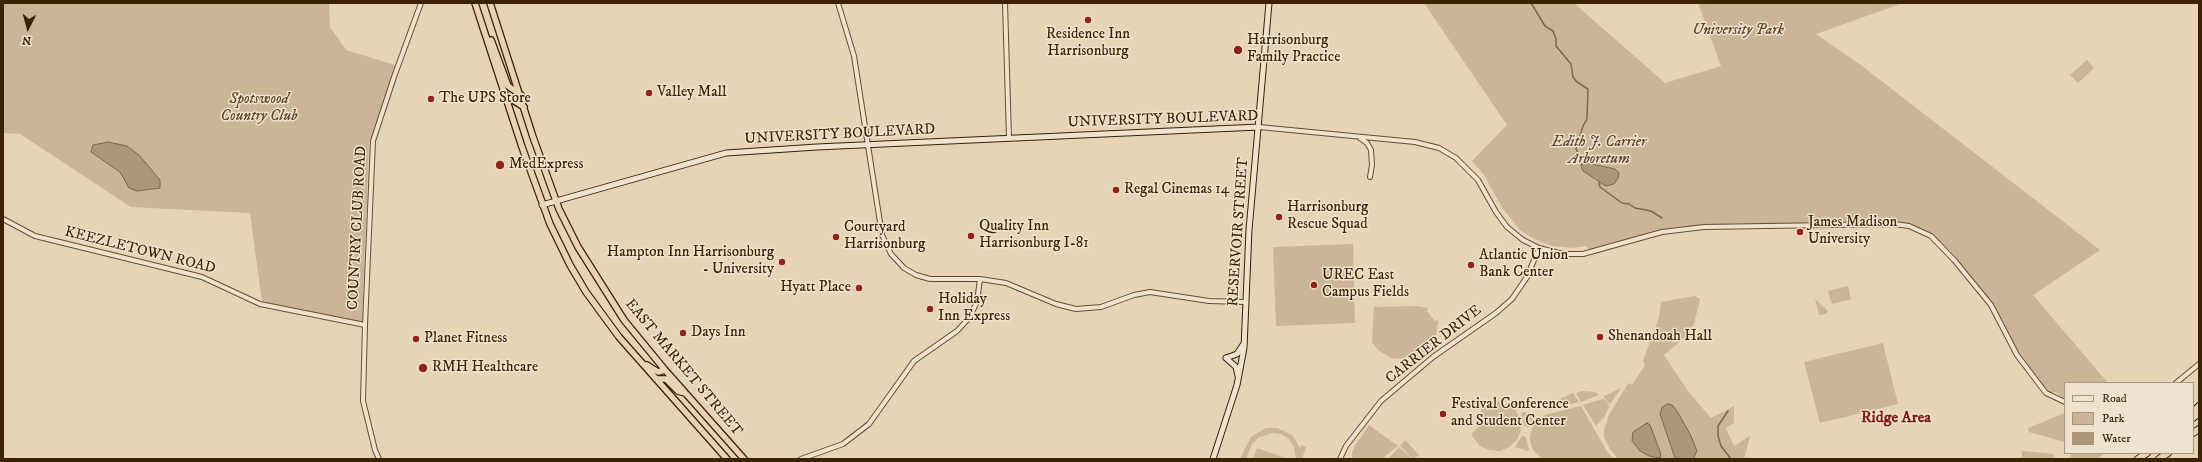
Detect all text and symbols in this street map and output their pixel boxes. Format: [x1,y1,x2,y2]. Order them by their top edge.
north arrow [8,8,48,48]
marker: Residence Inn Harrisonburg [1083,15,1093,25]
park label: University Park [1692,22,1784,40]
place label: Residence Inn Harrisonburg [1046,26,1130,61]
place label: Harrisonburg Family Practice [1247,32,1340,67]
text: N [22,33,32,47]
marker: Harrisonburg Family Practice [1232,44,1244,56]
place label: Valley Mall [657,84,727,102]
marker: Valley Mall [644,88,654,98]
place label: The UPS Store [439,90,531,108]
park label: Spotswood Country Club [221,91,297,126]
marker: The UPS Store [426,94,436,104]
street label: UNIVERSITY BOULEVARD [1067,108,1259,132]
street label: UNIVERSITY BOULEVARD [744,121,936,149]
park label: Edith J. Carrier Arboretum [1552,134,1646,169]
street label: COUNTRY CLUB ROAD [345,145,371,311]
place label: MedExpress [509,156,583,174]
street label: RESERVOIR STREET [1225,157,1253,307]
marker: MedExpress [494,159,506,171]
place label: Regal Cinemas 14 [1124,181,1229,199]
marker: Regal Cinemas 14 [1111,185,1121,195]
place label: Harrisonburg Rescue Squad [1287,199,1368,234]
marker: Harrisonburg Rescue Squad [1274,212,1284,222]
place label: James Madison University [1808,214,1897,249]
place label: Quality Inn Harrisonburg I-81 [979,218,1089,253]
place label: Courtyard Harrisonburg [844,219,925,254]
street label: KEEZLETOWN ROAD [63,224,217,278]
marker: James Madison University [1795,227,1805,237]
marker: Quality Inn Harrisonburg I-81 [966,231,976,241]
marker: Courtyard Harrisonburg [831,232,841,242]
place label: Hampton Inn Harrisonburg - University [607,244,774,279]
place label: Atlantic Union Bank Center [1479,247,1568,282]
marker: Hampton Inn Harrisonburg - University [777,257,787,267]
marker: Atlantic Union Bank Center [1466,260,1476,270]
place label: UREC East Campus Fields [1322,267,1409,302]
place label: Hyatt Place [780,279,851,297]
marker: UREC East Campus Fields [1309,280,1319,290]
marker: Hyatt Place [854,283,864,293]
place label: Holiday Inn Express [938,291,1010,326]
street label: EAST MARKET STREET [620,296,746,440]
street label: CARRIER DRIVE [1382,302,1486,388]
marker: Holiday Inn Express [925,304,935,314]
place label: Days Inn [691,324,746,342]
marker: Days Inn [678,328,688,338]
place label: Shenandoah Hall [1608,328,1712,346]
place label: Planet Fitness [424,330,507,348]
marker: Shenandoah Hall [1595,332,1605,342]
marker: Planet Fitness [411,334,421,344]
place label: RMH Healthcare [432,359,538,377]
marker: RMH Healthcare [417,362,429,374]
legend [2064,382,2194,454]
text: Road [2102,391,2127,406]
place label: Festival Conference and Student Center [1451,396,1569,431]
marker: Festival Conference and Student Center [1438,409,1448,419]
district label: Ridge Area [1861,409,1931,429]
text: Park [2102,411,2124,426]
text: Water [2102,431,2131,446]

